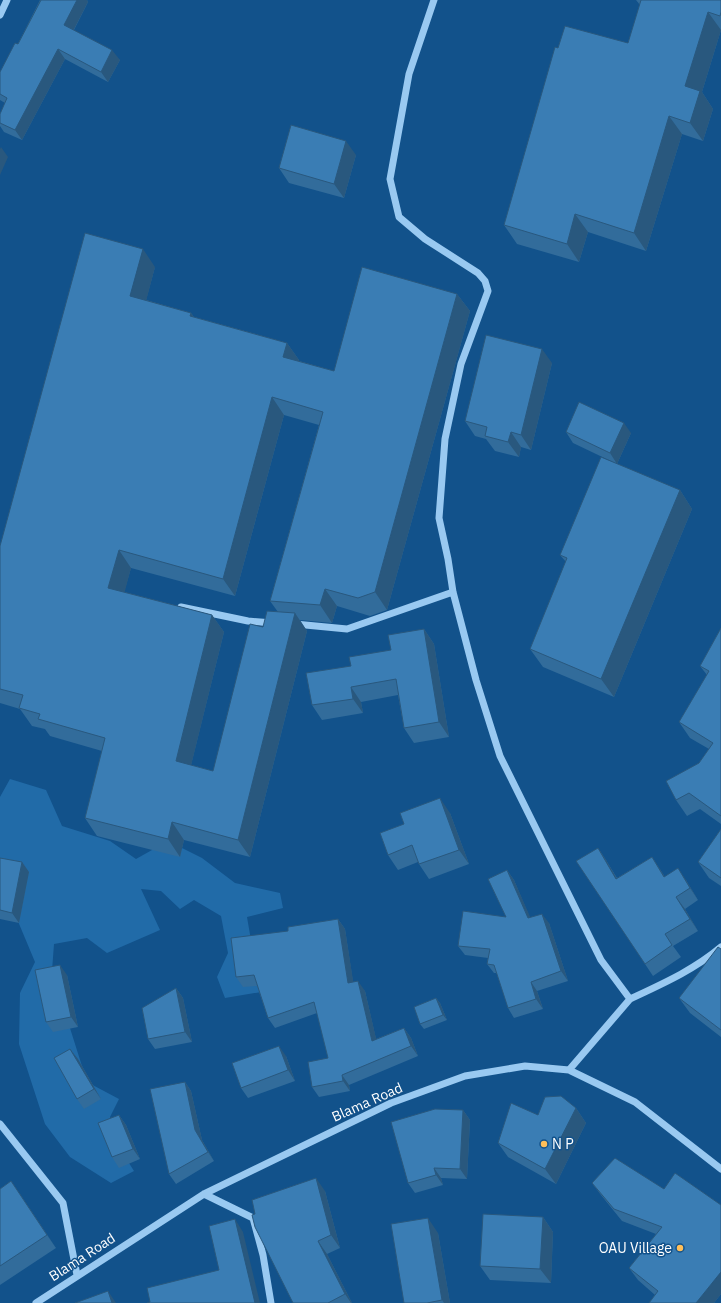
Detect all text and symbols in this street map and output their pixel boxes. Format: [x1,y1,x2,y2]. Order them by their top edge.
street label: Blama Road [329,1078,405,1126]
place label: N P [552,1135,574,1153]
marker: N P [539,1139,549,1149]
street label: Blama Road [45,1229,119,1285]
place label: OAU Village [599,1239,672,1257]
marker: OAU Village [675,1243,685,1253]

